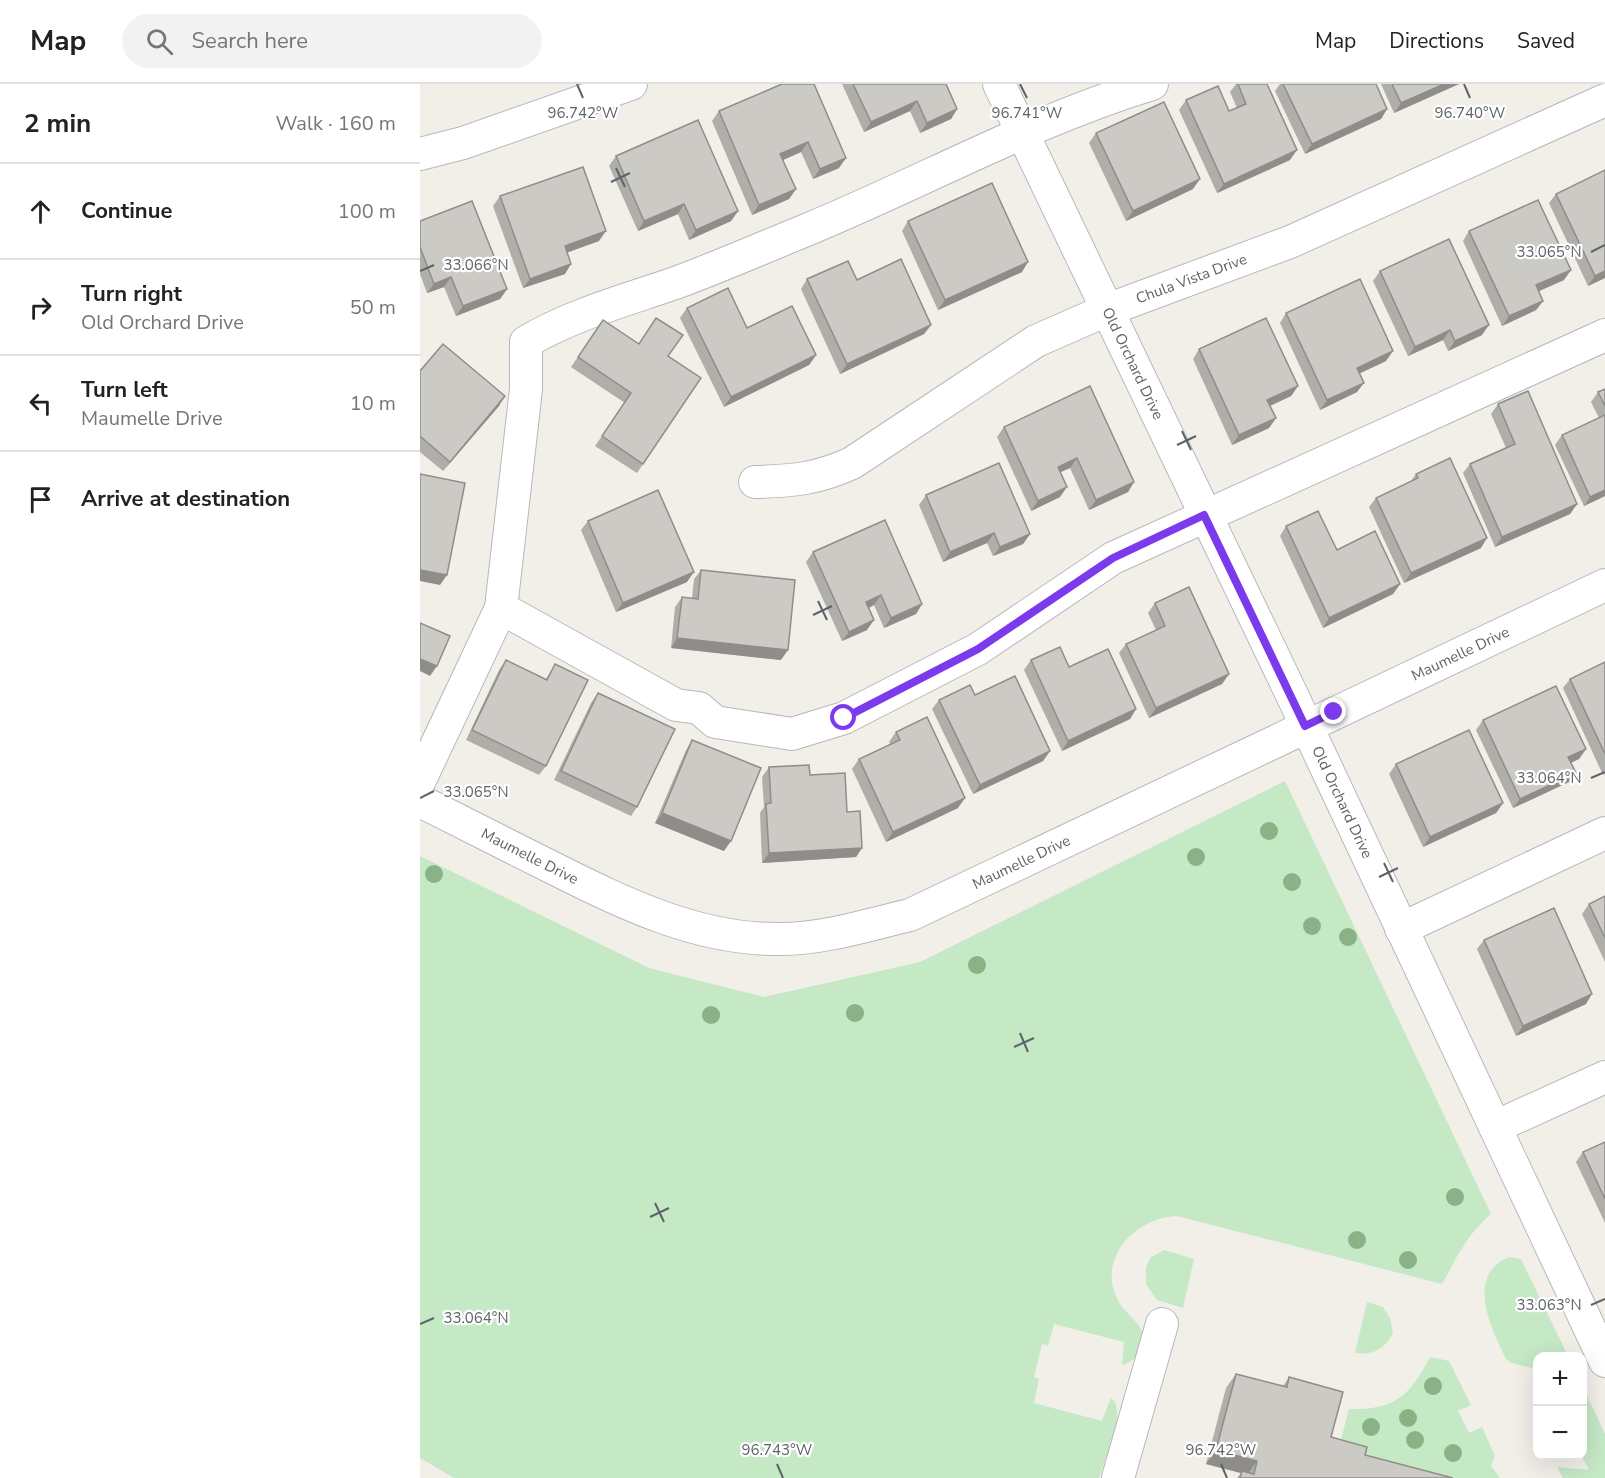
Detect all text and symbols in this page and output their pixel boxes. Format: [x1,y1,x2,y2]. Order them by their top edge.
search box [122,14,542,68]
text: Map [30,22,86,60]
icon: search [143,25,176,58]
text: Search here [191,26,308,56]
text: Map [1315,27,1356,55]
text: Directions [1389,27,1484,55]
text: Saved [1517,27,1575,55]
text: 96.742°W [548,103,619,123]
text: 96.741°W [992,103,1063,123]
text: 96.740°W [1435,103,1506,123]
text: 2 min [24,106,91,141]
text: Walk · 160 m [276,110,396,137]
icon: ahead [24,195,57,228]
text: Continue [81,196,172,226]
text: 100 m [338,198,396,225]
text: 33.065°N [1516,242,1582,262]
street label: Chula Vista Drive [1133,249,1250,308]
text: 33.066°N [443,255,509,275]
text: Turn right [81,279,182,309]
icon: right [24,291,57,324]
text: 50 m [350,294,396,321]
street label: Old Orchard Drive [1098,304,1168,423]
text: Old Orchard Drive [81,309,244,336]
text: Turn left [81,375,168,405]
icon: left [24,387,57,420]
text: 10 m [350,390,396,417]
text: Maumelle Drive [81,405,223,432]
icon: arrive [24,483,57,516]
text: Arrive at destination [81,484,290,514]
street label: Maumelle Drive [1408,622,1513,685]
route end [1320,698,1346,724]
route start [830,704,856,730]
street label: Old Orchard Drive [1307,743,1377,862]
text: 33.064°N [1516,768,1582,788]
text: 33.065°N [443,782,509,802]
street label: Maumelle Drive [478,823,582,889]
street label: Maumelle Drive [969,830,1074,894]
text: 33.063°N [1516,1295,1582,1315]
text: 33.064°N [443,1308,509,1328]
map controls [1533,1352,1587,1460]
button: + [1533,1352,1587,1406]
button: − [1533,1406,1587,1460]
text: 96.743°W [742,1440,813,1460]
text: 96.742°W [1186,1440,1257,1460]

